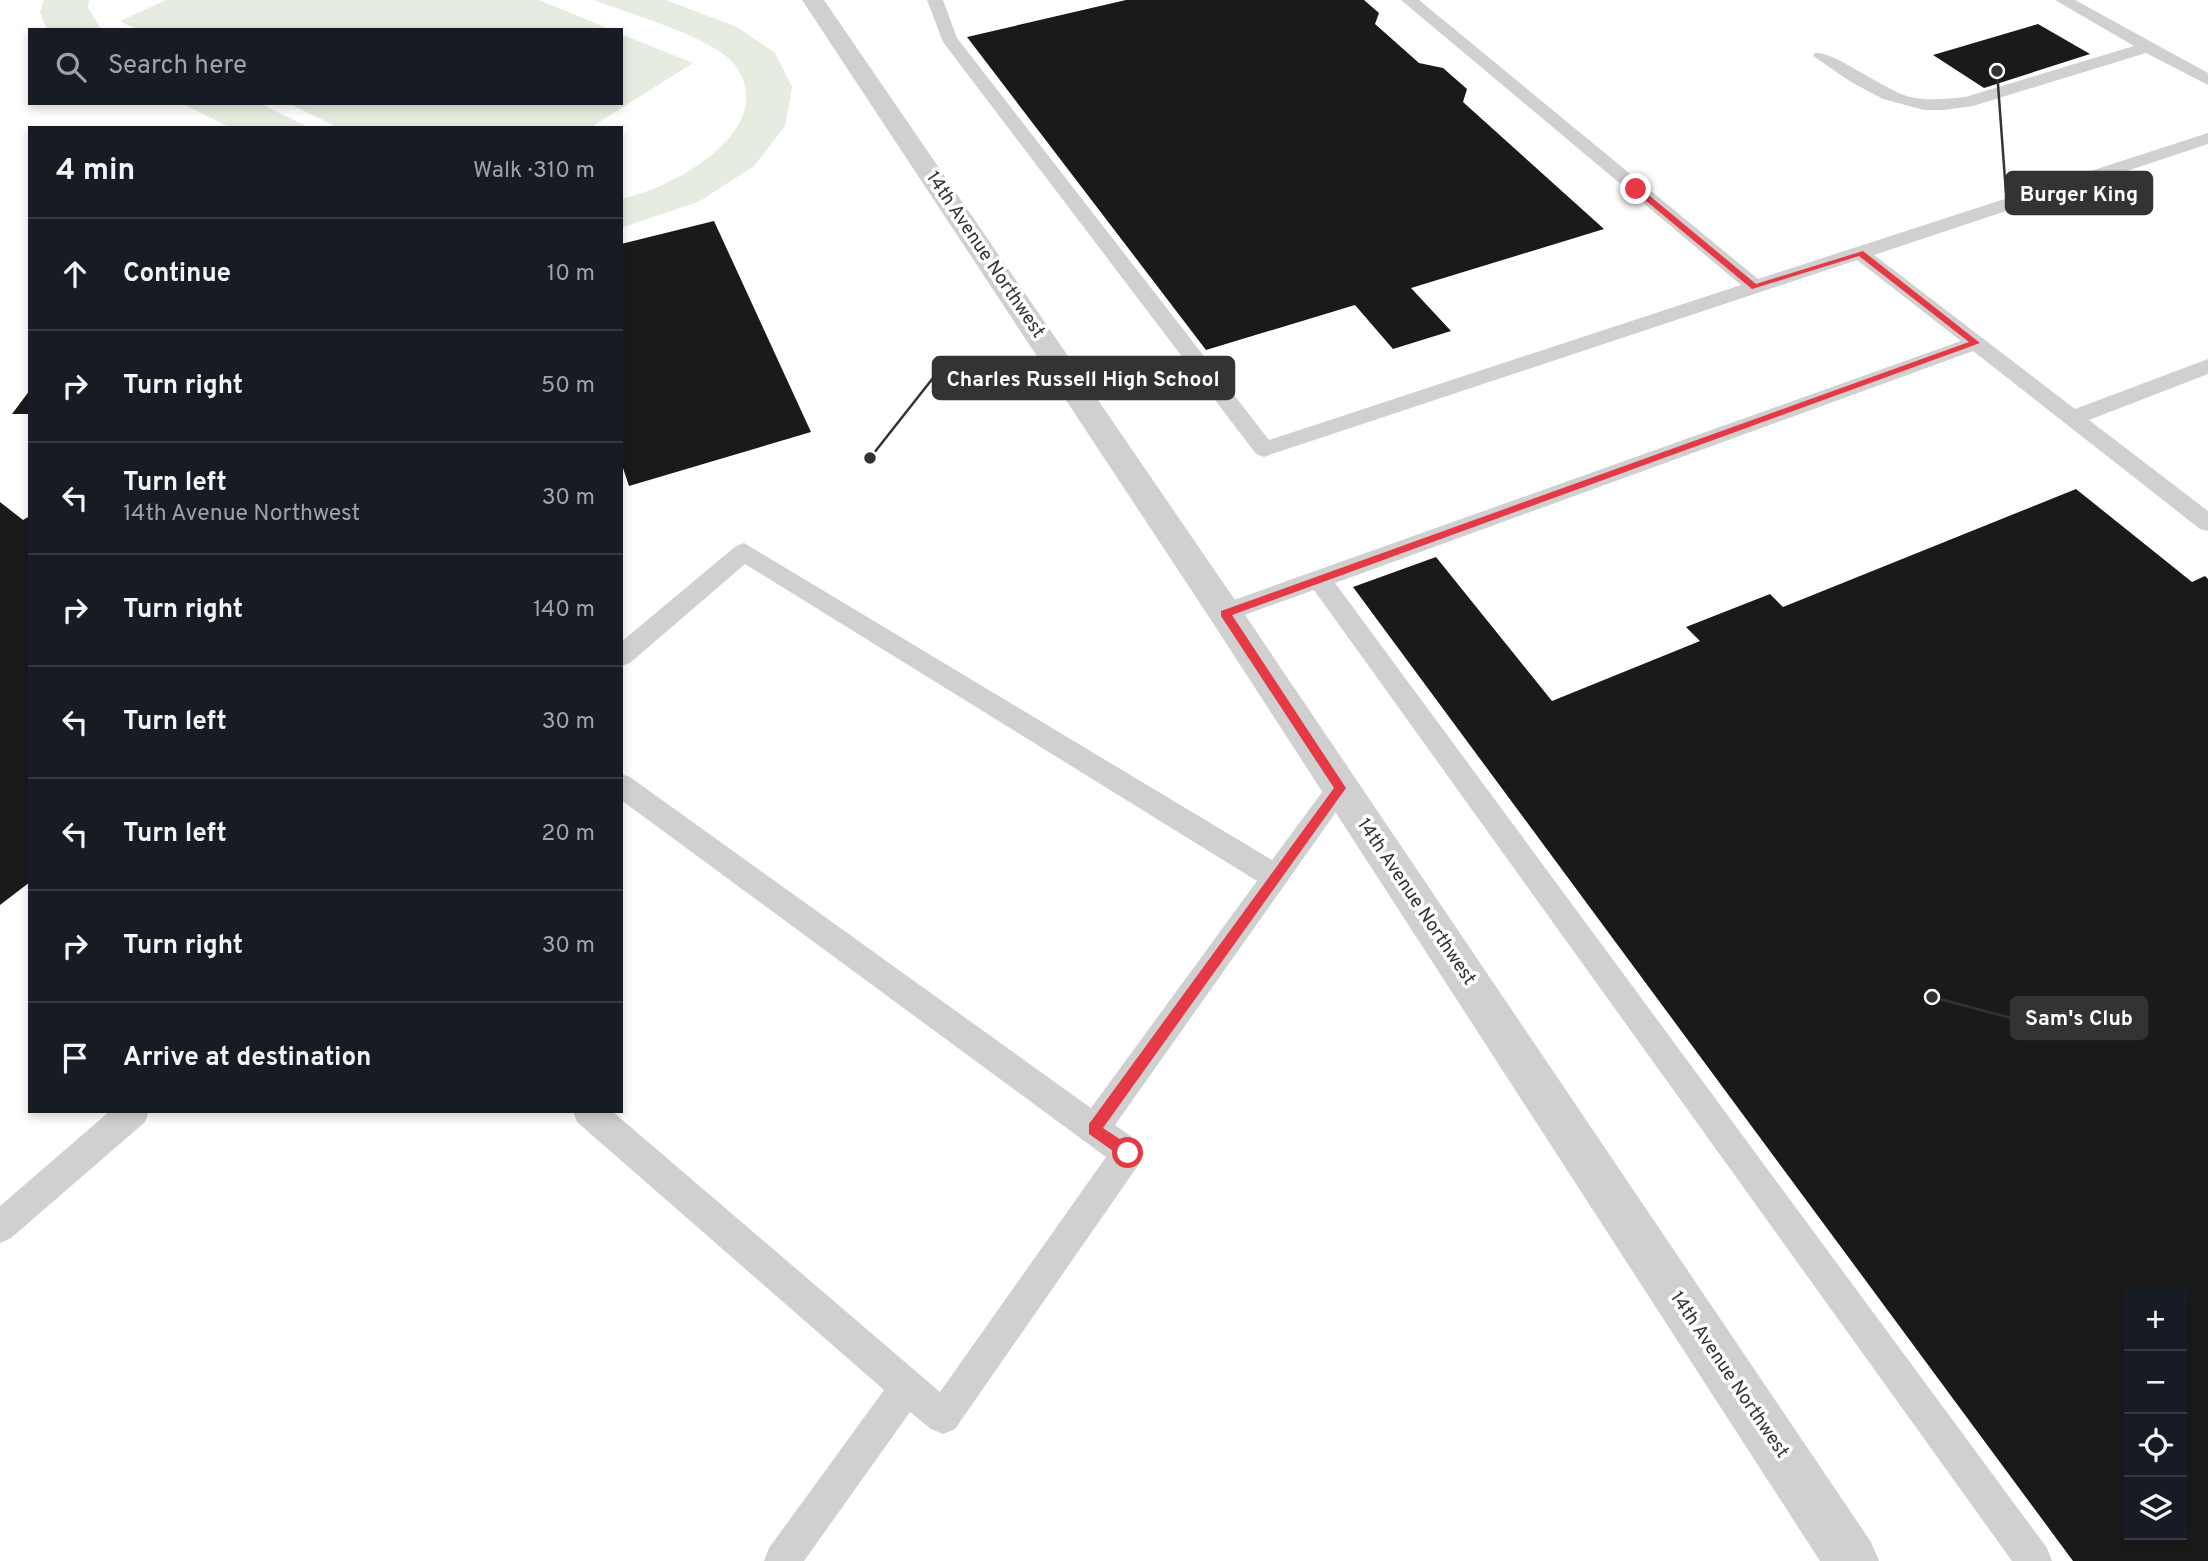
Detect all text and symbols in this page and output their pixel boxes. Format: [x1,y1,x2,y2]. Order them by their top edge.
search box [28,28,623,105]
icon: search [52,48,90,86]
text: Search here [108,50,247,83]
text: 4 min [56,153,135,190]
text: Walk · 310 m [473,157,595,186]
street label: 14th Avenue Northwest [920,167,1050,343]
callout: Burger King [2006,172,2152,214]
route end [1620,173,1651,204]
text: Burger King [2020,182,2138,209]
icon: ahead [56,255,94,293]
text: Continue [123,258,231,291]
text: 10 m [547,260,595,289]
callout: Charles Russell High School [933,357,1234,399]
icon: right [56,367,94,405]
text: Charles Russell High School [946,367,1220,394]
text: Turn right [123,370,243,403]
text: 50 m [541,372,595,401]
text: Turn left [123,467,227,500]
icon: left [56,479,94,517]
text: 30 m [542,484,595,513]
text: 14th Avenue Northwest [123,500,360,529]
icon: right [56,591,94,629]
text: Turn right [123,594,243,627]
text: 140 m [533,596,595,625]
icon: left [56,703,94,741]
text: Turn left [123,706,227,739]
text: 30 m [542,708,595,737]
street label: 14th Avenue Northwest [1351,814,1481,990]
icon: left [56,815,94,853]
text: Turn left [123,818,227,851]
text: 20 m [541,820,595,849]
icon: right [56,927,94,965]
text: Turn right [123,930,243,963]
text: 30 m [542,932,595,961]
callout: Sam's Club [2011,997,2147,1039]
text: Sam's Club [2025,1006,2133,1033]
icon: arrive [56,1039,94,1077]
text: Arrive at destination [123,1042,371,1075]
route start [1112,1137,1143,1168]
street label: 14th Avenue Northwest [1664,1287,1794,1463]
map controls [2124,1288,2187,1540]
button: + [2124,1288,2187,1351]
button: − [2124,1351,2187,1414]
button: locate [2124,1414,2187,1477]
button: layers [2124,1477,2187,1540]

